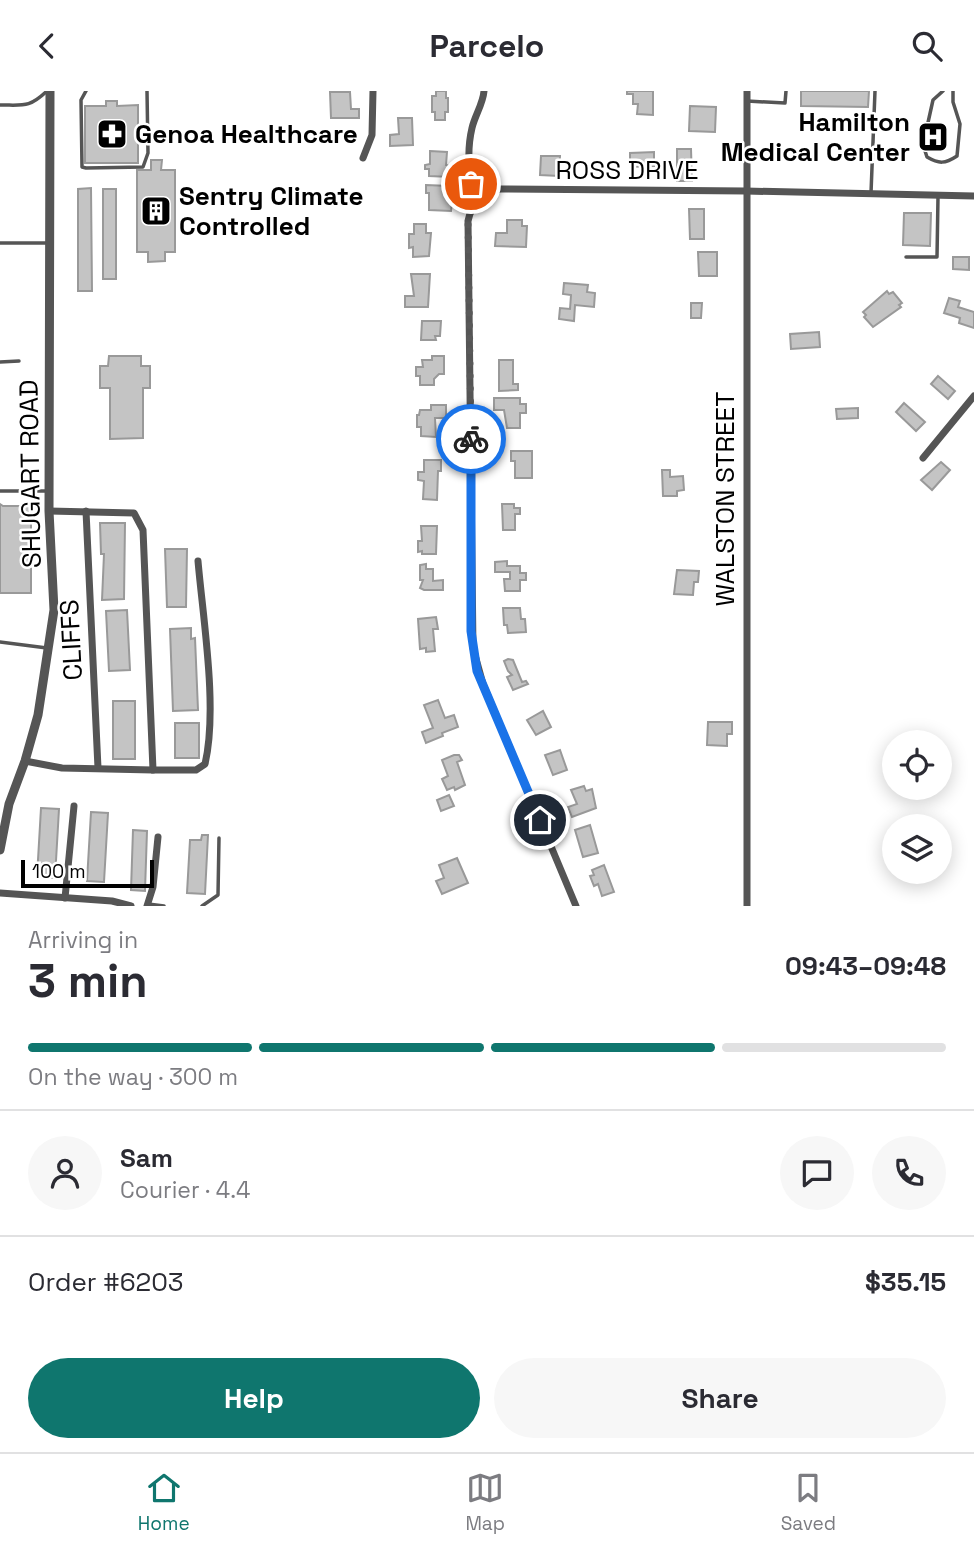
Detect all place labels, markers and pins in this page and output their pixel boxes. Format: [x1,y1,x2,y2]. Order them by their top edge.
place label: Hamilton Medical Center [721,105,910,169]
pharmacy icon: Genoa Healthcare [95,117,129,151]
place label: Genoa Healthcare [135,117,358,151]
hospital icon: Hamilton Medical Center [916,120,950,154]
pin [441,154,501,214]
place label: Sentry Climate Controlled [179,179,363,243]
building icon: Sentry Climate Controlled [139,194,173,228]
pin [510,790,570,850]

